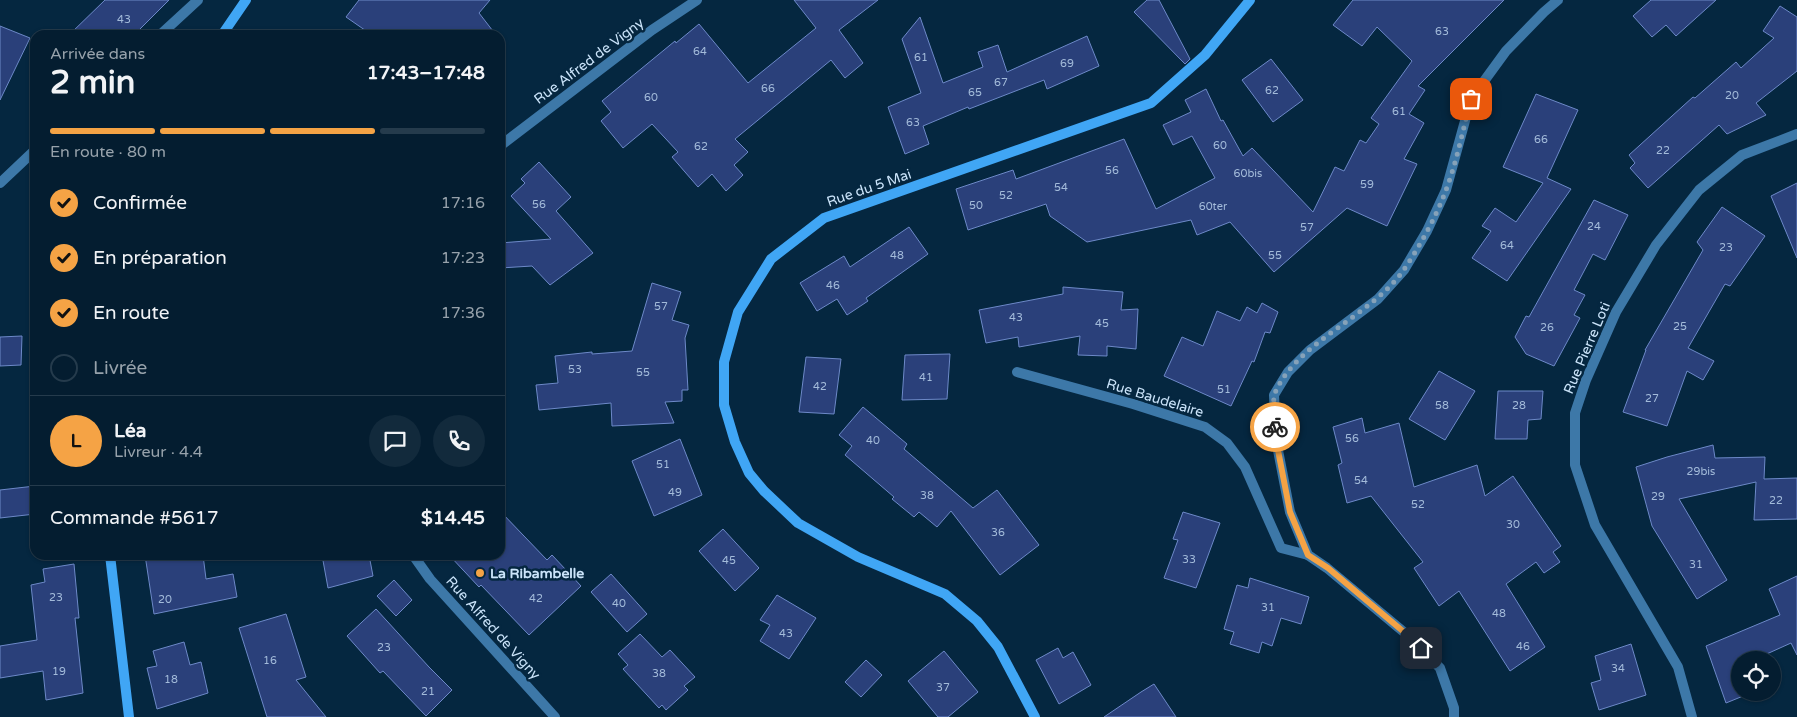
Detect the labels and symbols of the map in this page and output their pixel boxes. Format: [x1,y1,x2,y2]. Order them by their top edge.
house number: 43 [117,13,131,26]
street label: Rue Alfred de Vigny [531,14,648,108]
house number: 63 [1435,25,1449,38]
house number: 64 [693,45,707,58]
house number: 61 [914,51,928,64]
house number: 69 [1060,57,1074,70]
house number: 67 [994,76,1008,89]
pin [1450,78,1492,120]
house number: 66 [761,82,775,95]
house number: 62 [1265,84,1279,97]
house number: 65 [968,86,982,99]
house number: 20 [1725,89,1739,102]
house number: 60 [644,91,658,104]
house number: 61 [1392,105,1406,118]
house number: 63 [906,116,920,129]
house number: 66 [1534,133,1548,146]
house number: 60 [1213,139,1227,152]
house number: 62 [694,140,708,153]
house number: 22 [1656,144,1670,157]
house number: 56 [1105,164,1119,177]
street label: Rue du 5 Mai [824,166,914,210]
house number: 60bis [1234,167,1262,180]
house number: 59 [1360,178,1374,191]
house number: 54 [1054,181,1068,194]
house number: 52 [999,189,1013,202]
house number: 56 [532,198,546,211]
house number: 50 [969,199,983,212]
house number: 60ter [1199,200,1228,213]
house number: 24 [1587,220,1601,233]
house number: 57 [1300,221,1314,234]
house number: 64 [1500,239,1514,252]
house number: 23 [1719,241,1733,254]
house number: 48 [890,249,904,262]
house number: 55 [1268,249,1282,262]
house number: 46 [826,279,840,292]
street label: Rue Pierre Loti [1560,299,1614,397]
house number: 57 [654,300,668,313]
house number: 43 [1009,311,1023,324]
house number: 45 [1095,317,1109,330]
house number: 25 [1673,320,1687,333]
house number: 26 [1540,321,1554,334]
house number: 53 [568,363,582,376]
house number: 55 [636,366,650,379]
house number: 41 [919,371,933,384]
street label: Rue Baudelaire [1104,375,1206,421]
house number: 42 [813,380,827,393]
house number: 51 [1217,383,1231,396]
house number: 27 [1645,392,1659,405]
house number: 58 [1435,399,1449,412]
house number: 28 [1512,399,1526,412]
courier [1250,402,1300,452]
house number: 56 [1345,432,1359,445]
house number: 40 [866,434,880,447]
house number: 51 [656,458,670,471]
house number: 29bis [1687,465,1715,478]
house number: 54 [1354,474,1368,487]
house number: 49 [668,486,682,499]
house number: 38 [920,489,934,502]
house number: 29 [1651,490,1665,503]
house number: 22 [1769,494,1783,507]
house number: 52 [1411,498,1425,511]
house number: 30 [1506,518,1520,531]
house number: 36 [991,526,1005,539]
house number: 33 [1182,553,1196,566]
house number: 45 [722,554,736,567]
house number: 31 [1689,558,1703,571]
place label: La Ribambelle [490,565,584,582]
marker: La Ribambelle [474,567,486,579]
street label: Rue Alfred de Vigny [442,573,544,683]
house number: 23 [49,591,63,604]
house number: 42 [529,592,543,605]
house number: 20 [158,593,172,606]
house number: 40 [612,597,626,610]
house number: 31 [1261,601,1275,614]
house number: 48 [1492,607,1506,620]
house number: 43 [779,627,793,640]
pin [1400,627,1442,669]
house number: 46 [1516,640,1530,653]
house number: 23 [377,641,391,654]
house number: 16 [263,654,277,667]
house number: 34 [1611,662,1625,675]
house number: 19 [52,665,66,678]
house number: 38 [652,667,666,680]
house number: 18 [164,673,178,686]
house number: 37 [936,681,950,694]
house number: 21 [421,685,435,698]

